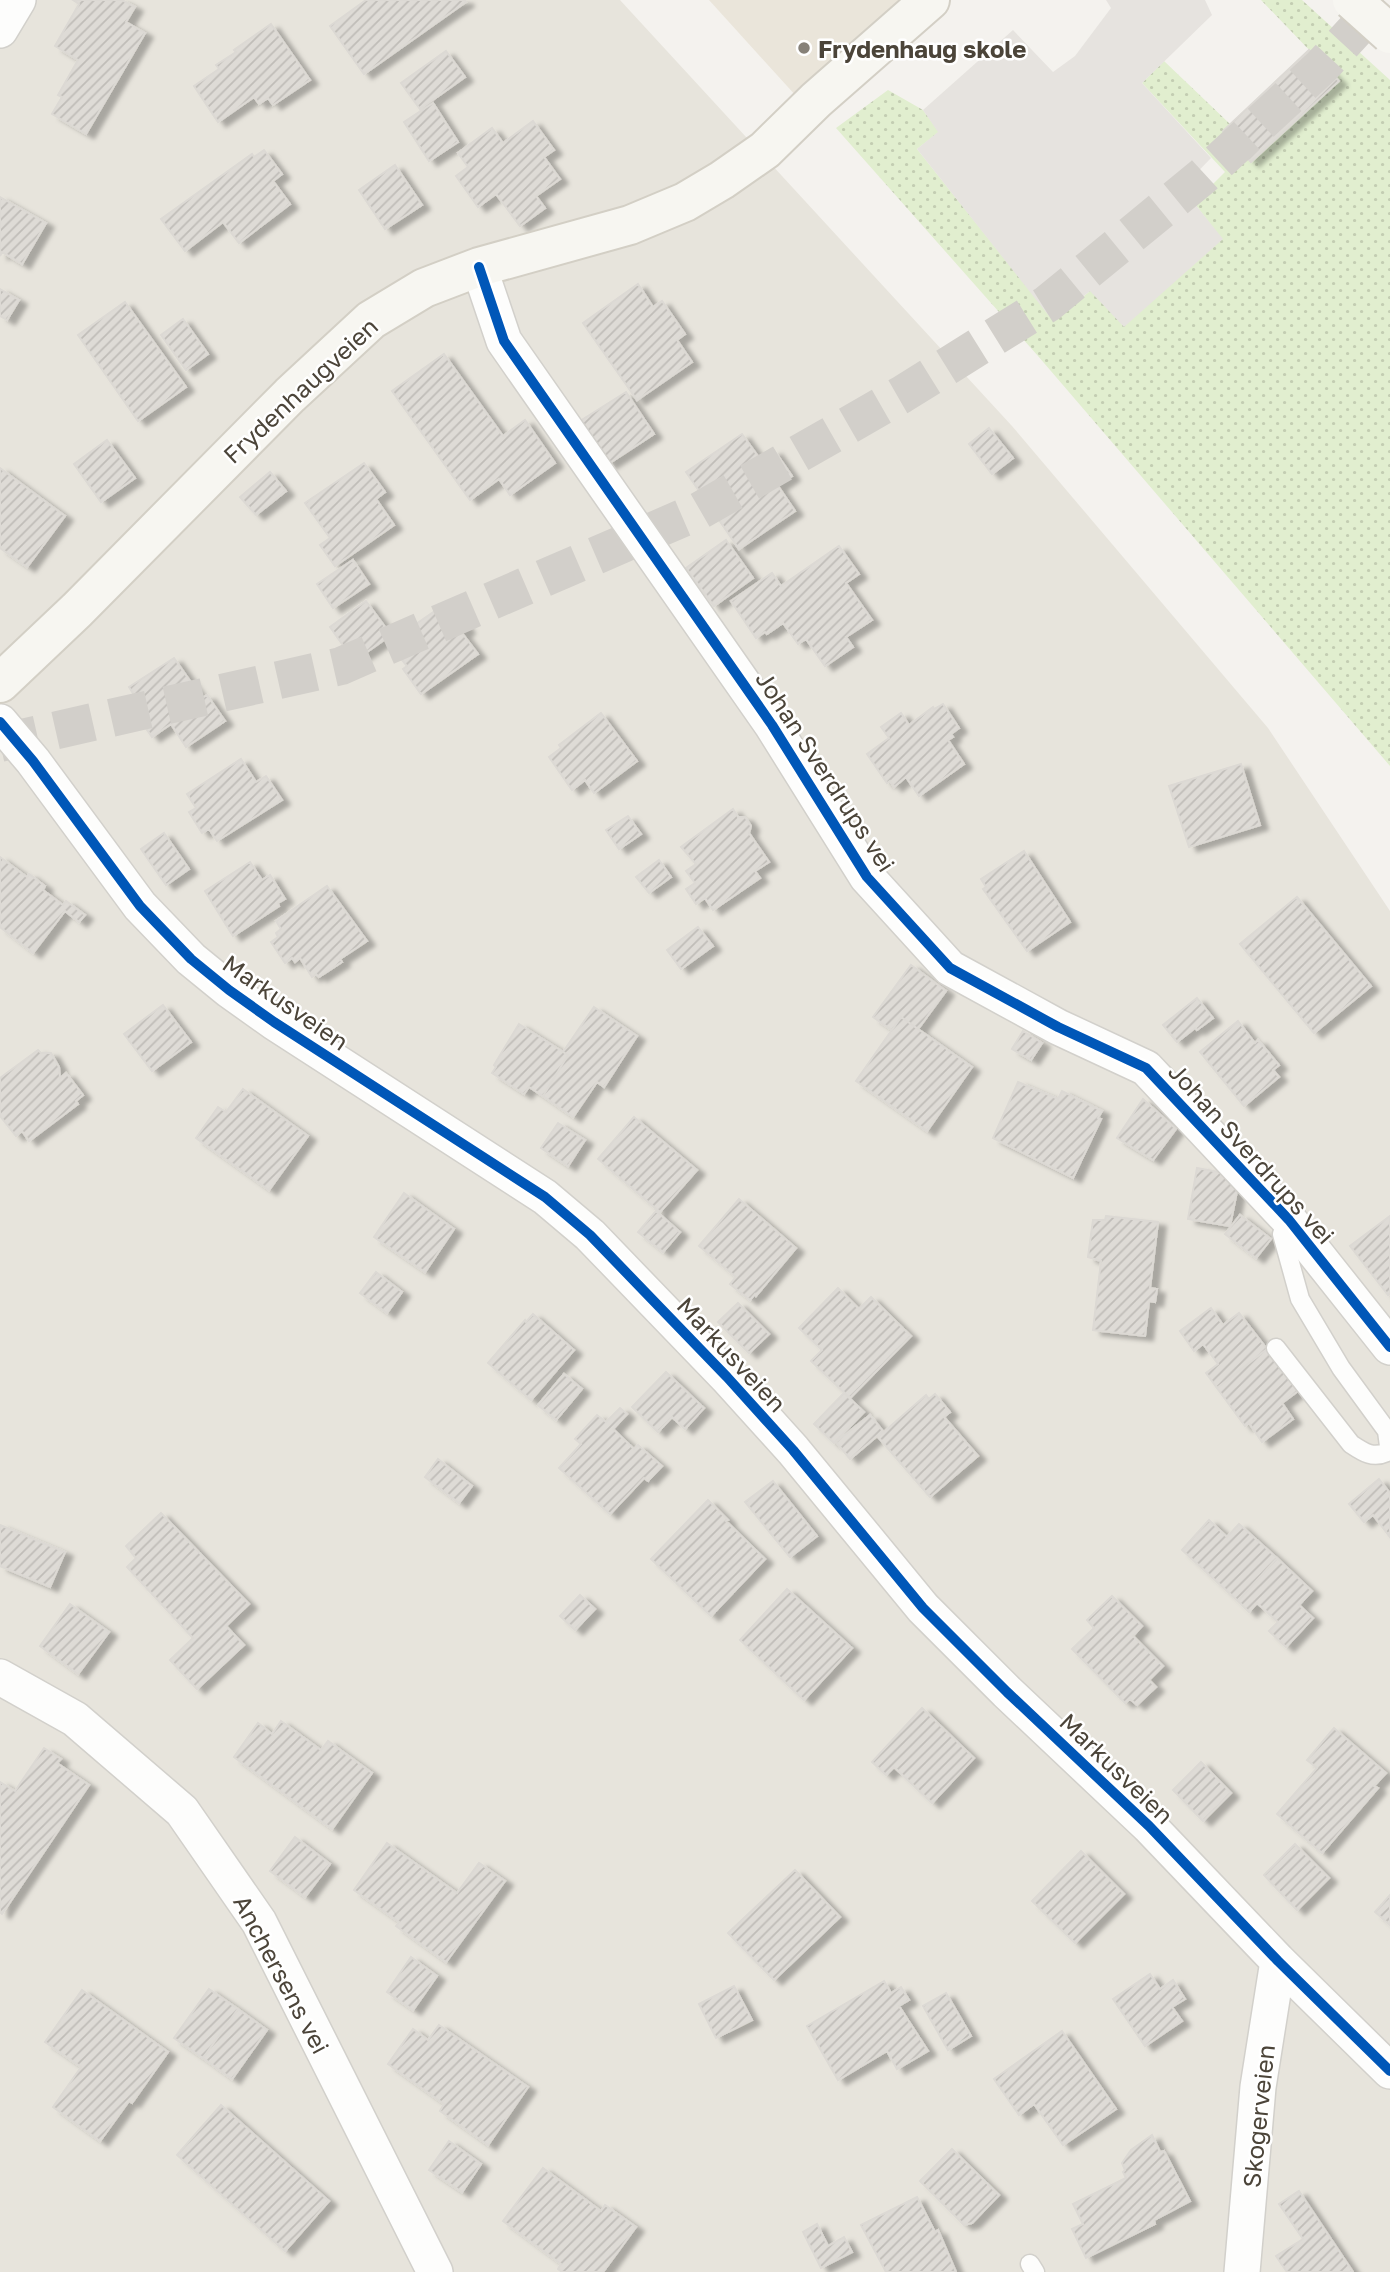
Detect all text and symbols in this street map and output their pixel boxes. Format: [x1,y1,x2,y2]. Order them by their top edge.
place label: Frydenhaug skole [818,34,1026,63]
marker: Frydenhaug skole [796,40,812,56]
street label: Frydenhaugveien [217,311,383,469]
street label: Johan Sverdrups vei [750,665,902,877]
street label: Markusveien [218,948,354,1056]
street label: Johan Sverdrups vei [1163,1057,1341,1249]
street label: Markusveien [671,1291,793,1417]
street label: Markusveien [1054,1707,1180,1829]
street label: Anchersens vei [228,1890,336,2058]
street label: Skogerveien [1236,2043,1280,2189]

